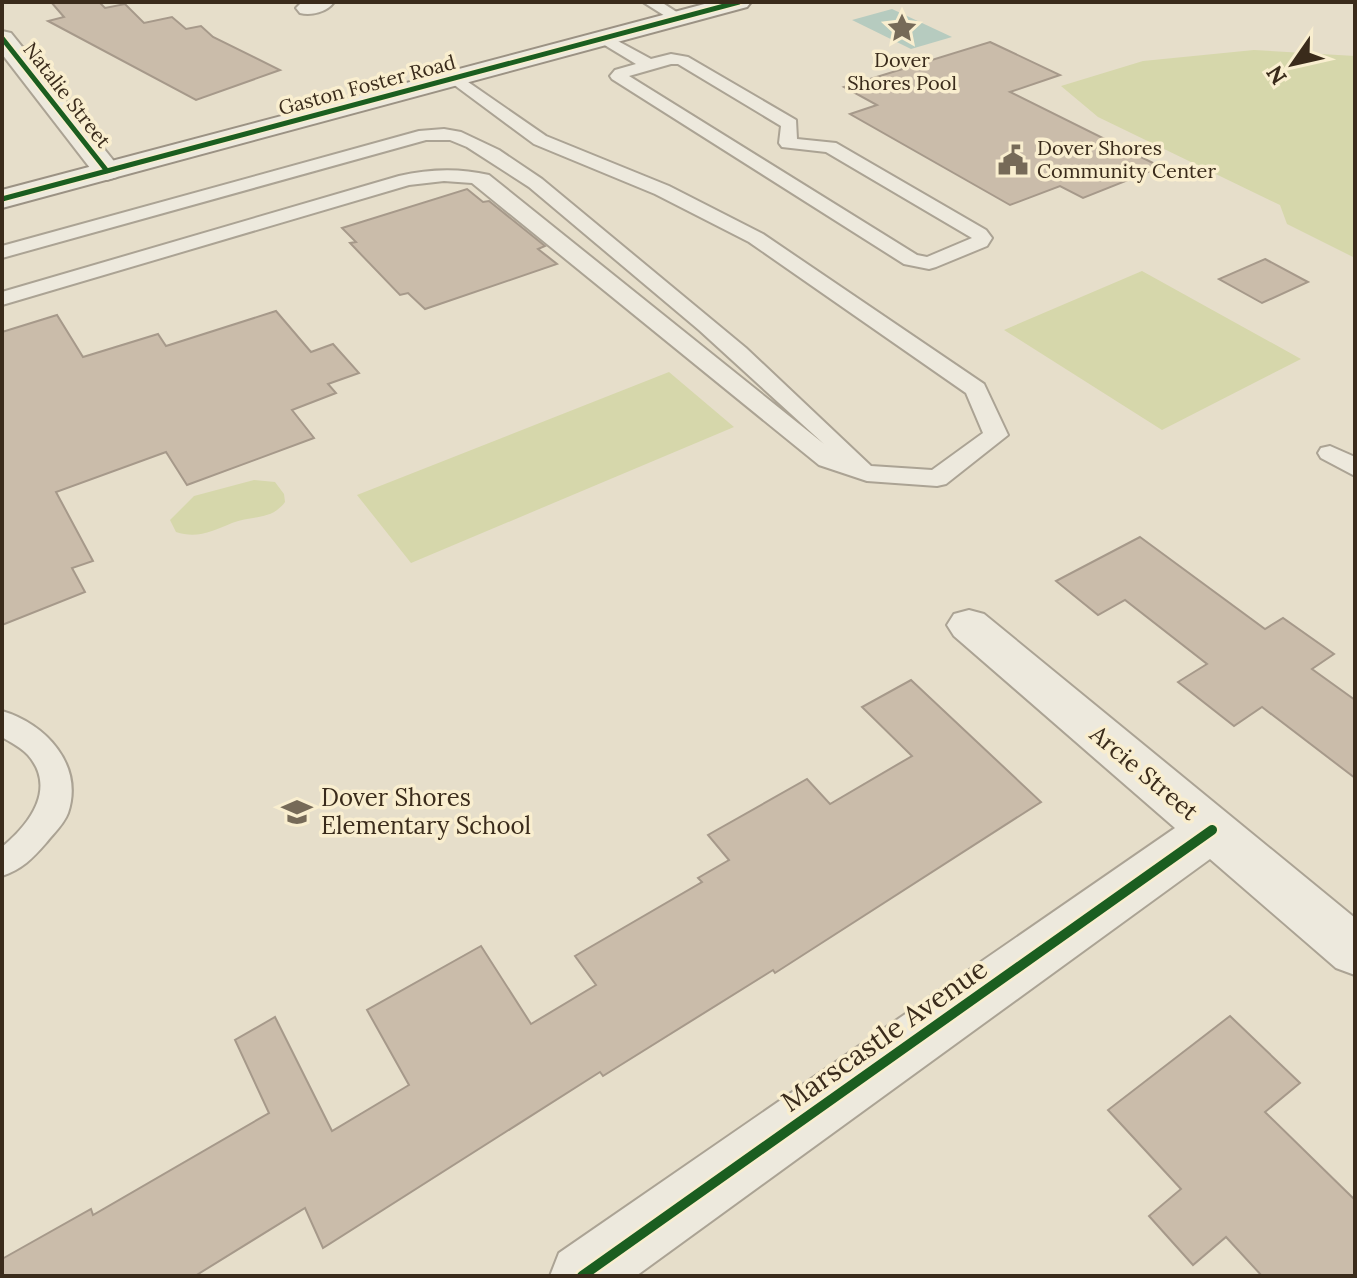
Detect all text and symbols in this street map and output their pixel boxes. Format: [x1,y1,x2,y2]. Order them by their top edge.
place icon: Dover Shores Pool [885,11,919,45]
north arrow [1253,24,1333,104]
street label: Natalie Street [18,37,117,153]
place label: Dover Shores Pool [847,47,957,95]
street label: Gaston Foster Road [276,49,458,120]
text: N [1260,60,1293,90]
place label: Dover Shores Community Center [1037,135,1216,183]
public building icon: Dover Shores Community Center [996,143,1030,177]
street label: Arcie Street [1083,718,1205,827]
place label: Dover Shores Elementary School [321,782,531,841]
school or university icon: Dover Shores Elementary School [280,795,314,829]
street label: Marscastle Avenue [774,950,994,1120]

